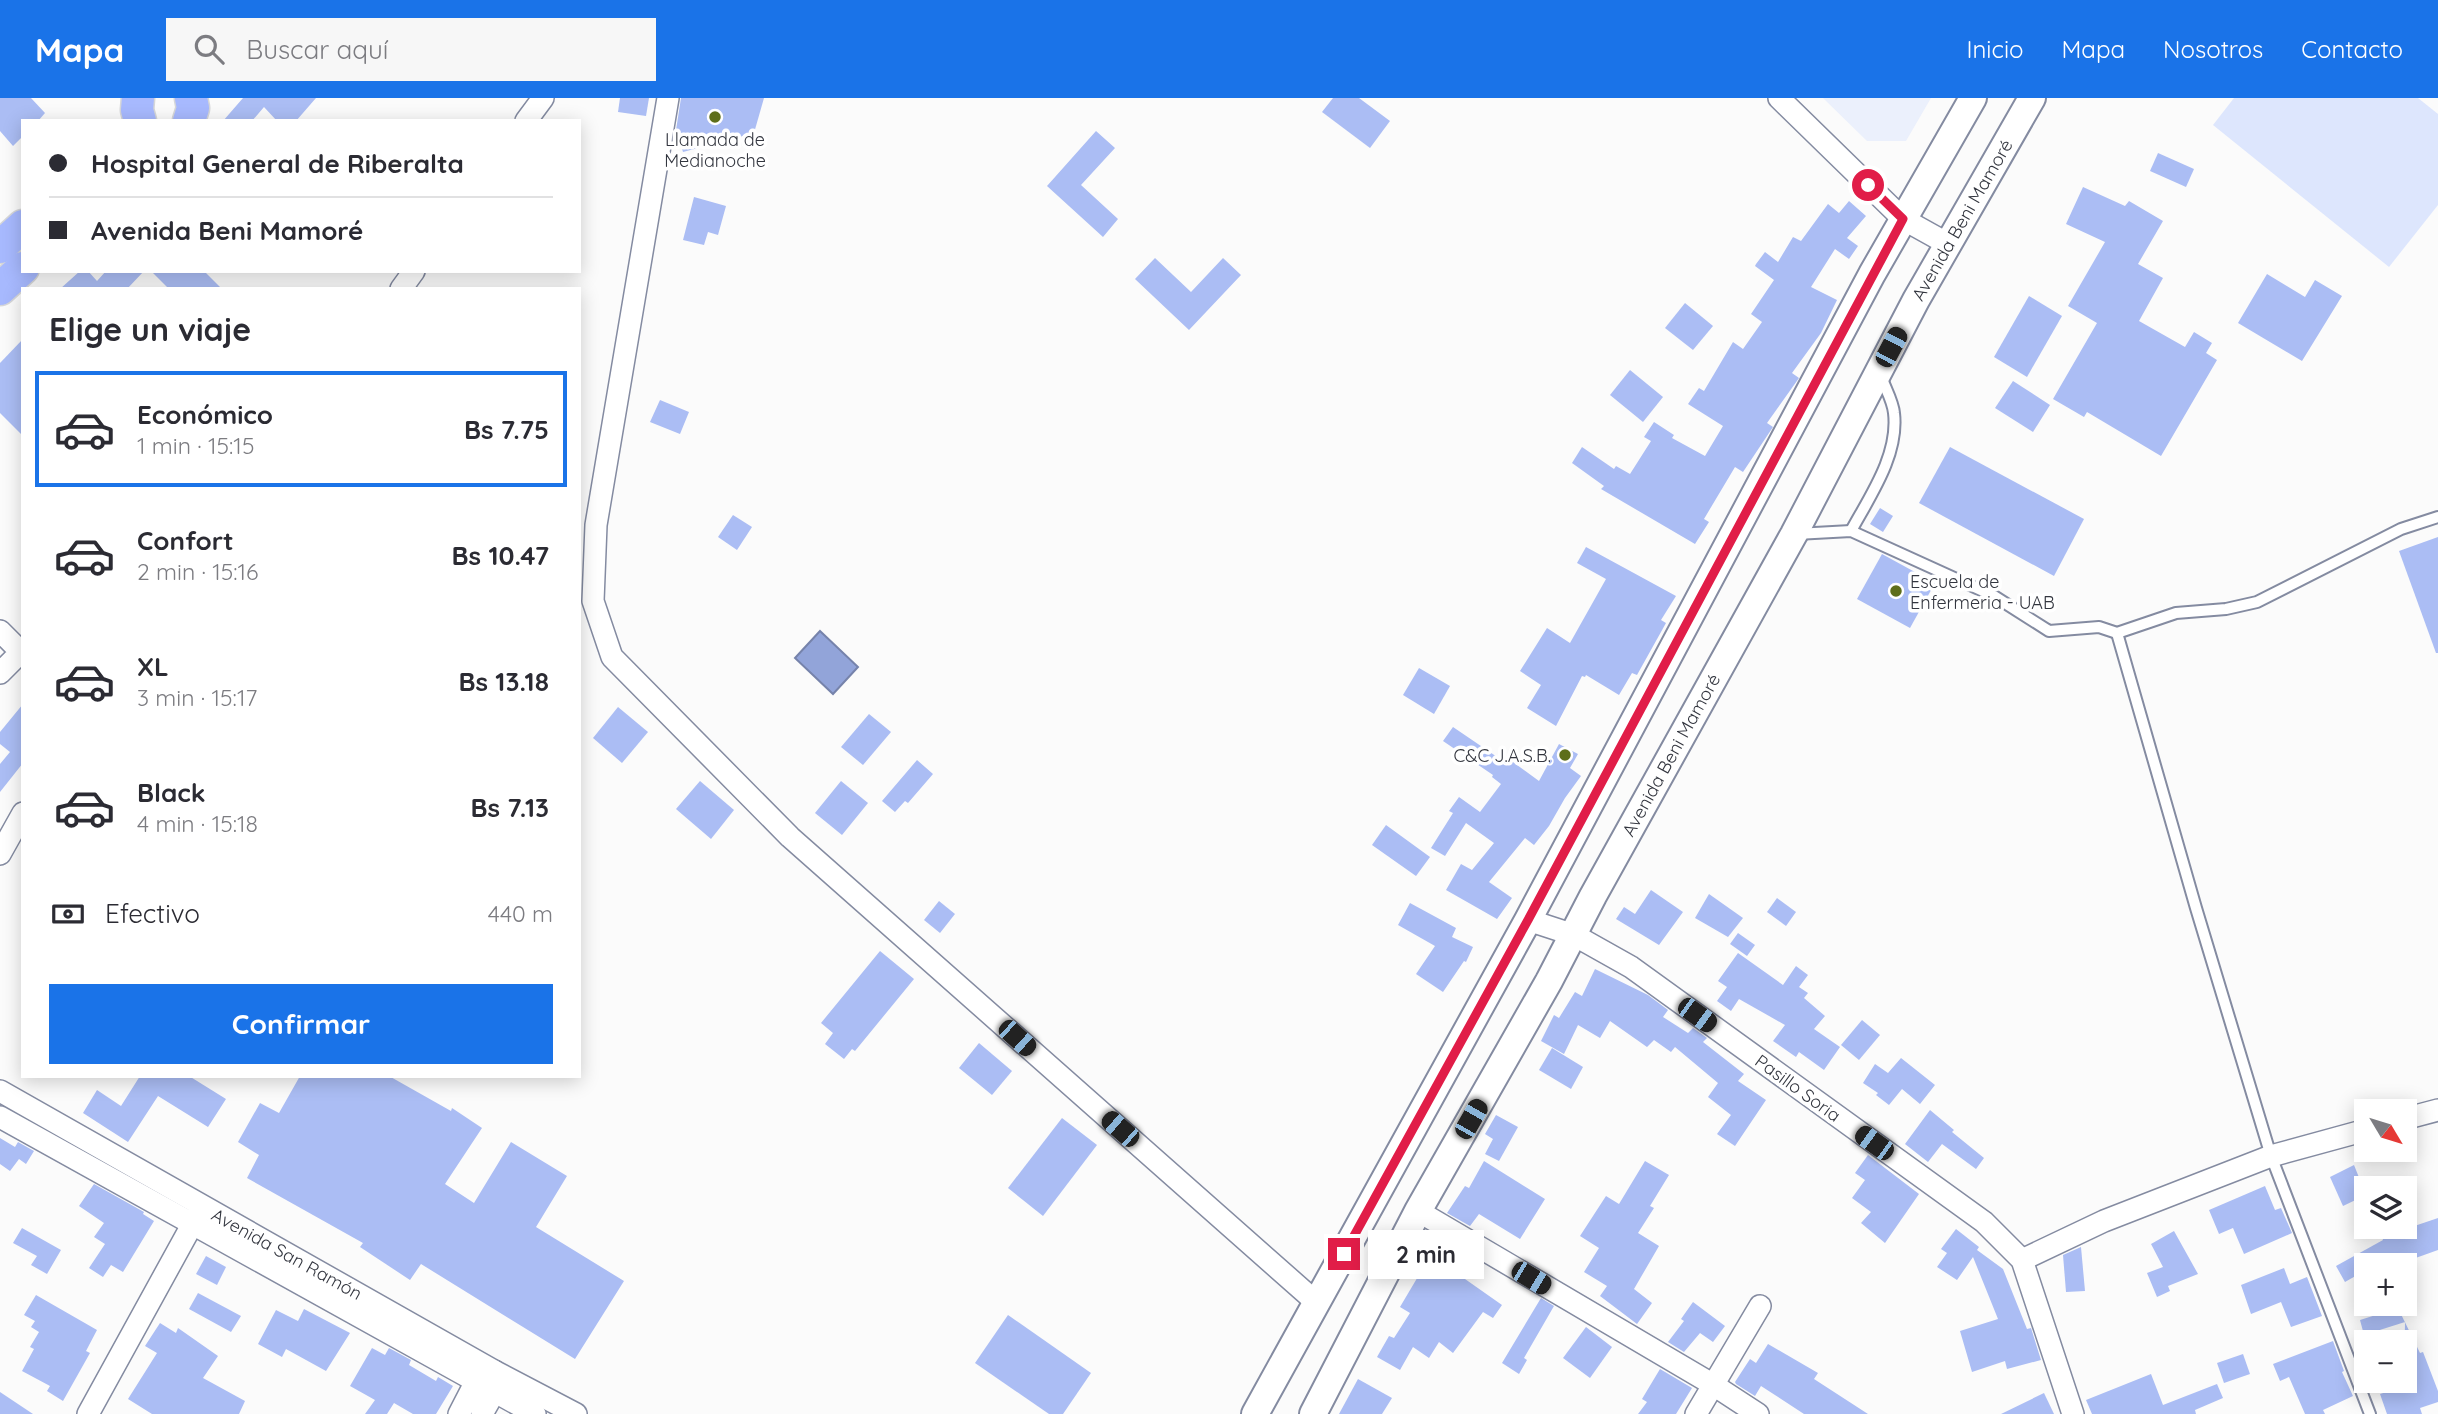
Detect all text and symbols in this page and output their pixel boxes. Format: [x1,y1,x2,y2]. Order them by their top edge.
search box [166,18,656,81]
text: Mapa [35,29,124,70]
icon: search [190,30,228,68]
text: Buscar aquí [246,33,388,66]
text: Inicio [1966,34,2024,64]
text: Mapa [2062,34,2125,64]
text: Nosotros [2163,34,2263,64]
text: Contacto [2301,34,2403,64]
marker: Llamada de Medianoche [707,109,723,125]
place label: Llamada de Medianoche [664,128,766,172]
street label: Avenida Beni Mamoré [1906,135,2018,305]
text: Hospital General de Riberalta [91,147,464,180]
route start [1852,169,1884,201]
text: Avenida Beni Mamoré [91,214,363,247]
text: Elige un viaje [49,309,251,349]
car [1872,324,1911,370]
icon: car [53,398,116,461]
text: Económico [137,398,273,431]
text: Bs 7.75 [464,413,549,446]
text: 1 min · 15:15 [137,431,254,460]
icon: car [53,524,116,587]
text: Confort [137,524,234,557]
text: Bs 10.47 [452,539,549,572]
text: 2 min · 15:16 [137,557,259,586]
place label: Escuela de Enfermeria - UAB [1910,570,2055,614]
marker: Escuela de Enfermeria - UAB [1888,583,1904,599]
icon: car [53,650,116,713]
text: XL [137,650,169,683]
text: Bs 13.18 [459,665,549,698]
street label: Avenida Beni Mamoré [1617,670,1725,840]
text: 3 min · 15:17 [137,683,257,712]
place label: C&C J.A.S.B. [1454,744,1551,767]
marker: C&C J.A.S.B. [1557,747,1573,763]
icon: car [53,776,116,839]
text: Black [137,776,206,809]
text: Bs 7.13 [470,791,549,824]
text: 4 min · 15:18 [137,809,258,838]
icon: cash [49,895,87,933]
text: Efectivo [105,897,200,930]
text: 440 m [488,899,553,928]
button: Confirmar [49,984,553,1064]
car [1674,994,1721,1036]
car [995,1016,1040,1060]
street label: Pasillo Soria [1751,1049,1845,1127]
car [1452,1096,1491,1142]
north arrow [2354,1099,2417,1162]
map controls [2354,1099,2417,1393]
car [1098,1107,1143,1151]
car [1851,1122,1898,1164]
button: layers [2354,1176,2417,1239]
street label: Avenida San Ramón [208,1203,366,1305]
callout: 2 min [1368,1230,1484,1278]
route end [1328,1238,1360,1270]
text: 2 min [1396,1240,1456,1269]
button: + [2354,1253,2417,1316]
car [1508,1258,1555,1298]
button: − [2354,1330,2417,1393]

